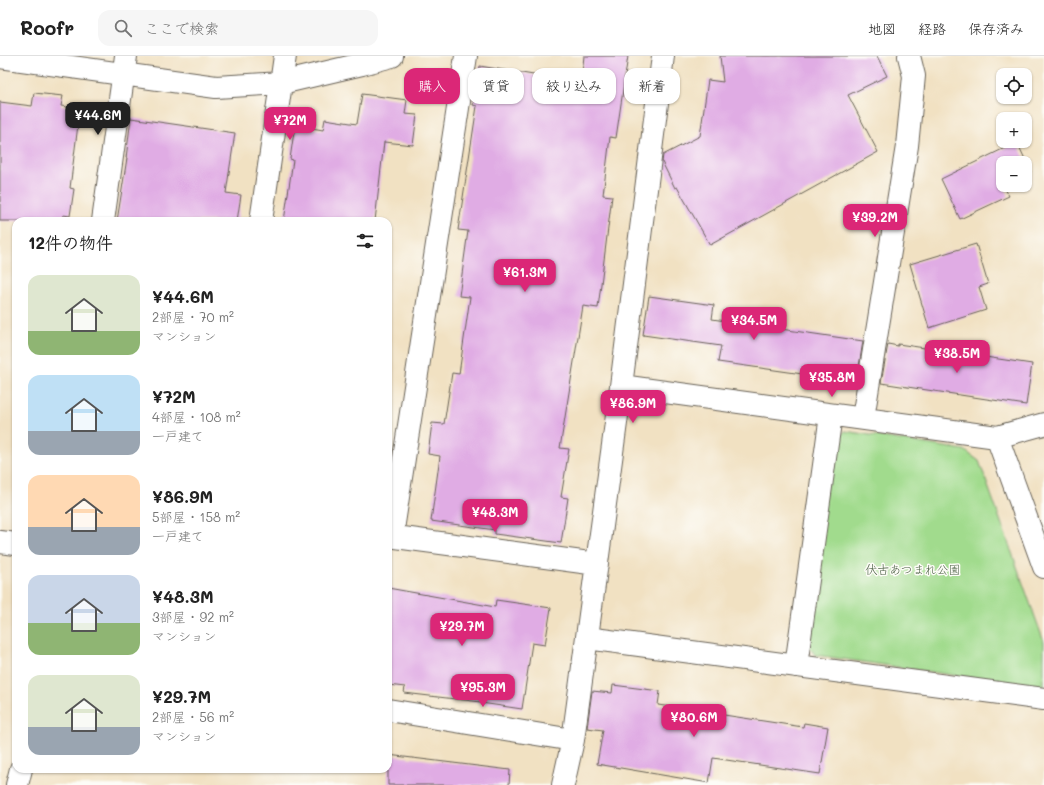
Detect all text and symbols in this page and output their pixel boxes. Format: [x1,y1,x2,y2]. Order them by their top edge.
search box [98,10,378,46]
text: Roofr [20,15,74,40]
icon: search [112,17,134,39]
text: ここで検索 [144,18,219,38]
text: 地図 [868,19,896,38]
text: 経路 [918,19,946,38]
text: 保存済み [968,19,1024,38]
chip: 購入 [404,68,460,104]
chip: 賃貸 [468,68,524,104]
chip: 絞り込み [532,68,616,104]
chip: 新着 [624,68,680,104]
map controls [996,68,1032,192]
button: locate [996,68,1032,104]
pin: ¥44.6M [65,102,131,136]
text: ¥44.6M [74,106,122,123]
pin: ¥72M [266,107,314,141]
text: ¥72M [273,111,307,128]
button: + [996,112,1032,148]
button: − [996,156,1032,192]
pin: ¥39.2M [842,204,908,238]
text: ¥39.2M [852,208,898,225]
icon: filters [354,230,376,252]
text: 12件の物件 [28,231,113,253]
pin: ¥61.3M [492,259,558,293]
text: ¥61.3M [503,263,547,280]
text: ¥44.6M [152,285,214,307]
icon: home [60,291,108,339]
pin: ¥34.5M [721,307,787,341]
text: 2部屋 · 70 m² [152,308,234,325]
text: ¥34.5M [731,311,777,328]
text: マンション [152,327,216,344]
pin: ¥38.5M [924,340,990,374]
text: ¥38.5M [934,344,980,361]
pin: ¥35.8M [799,364,865,398]
text: ¥35.8M [809,368,855,385]
text: ¥72M [152,385,196,407]
pin: ¥86.9M [600,390,666,424]
icon: home [60,391,108,439]
text: ¥86.9M [610,394,656,411]
text: 4部屋 · 108 m² [152,408,241,425]
text: 一戸建て [152,427,204,444]
text: ¥86.9M [152,485,213,507]
icon: home [60,491,108,539]
pin: ¥48.3M [462,499,528,533]
text: ¥48.3M [471,503,519,520]
text: 5部屋 · 158 m² [152,508,240,525]
text: 一戸建て [152,527,204,544]
park label: 伏古あつまれ公園 [865,561,961,577]
text: ¥48.3M [152,585,214,607]
icon: home [60,591,108,639]
text: 3部屋 · 92 m² [152,608,234,625]
pin: ¥29.7M [429,613,495,647]
text: ¥29.7M [439,617,485,634]
text: マンション [152,627,216,644]
pin: ¥95.3M [450,674,516,708]
text: ¥95.3M [460,678,506,695]
text: ¥29.7M [152,685,211,707]
icon: home [60,691,108,739]
pin: ¥80.6M [661,704,727,738]
text: 2部屋 · 56 m² [152,708,234,725]
text: ¥80.6M [670,708,718,725]
text: マンション [152,727,216,744]

